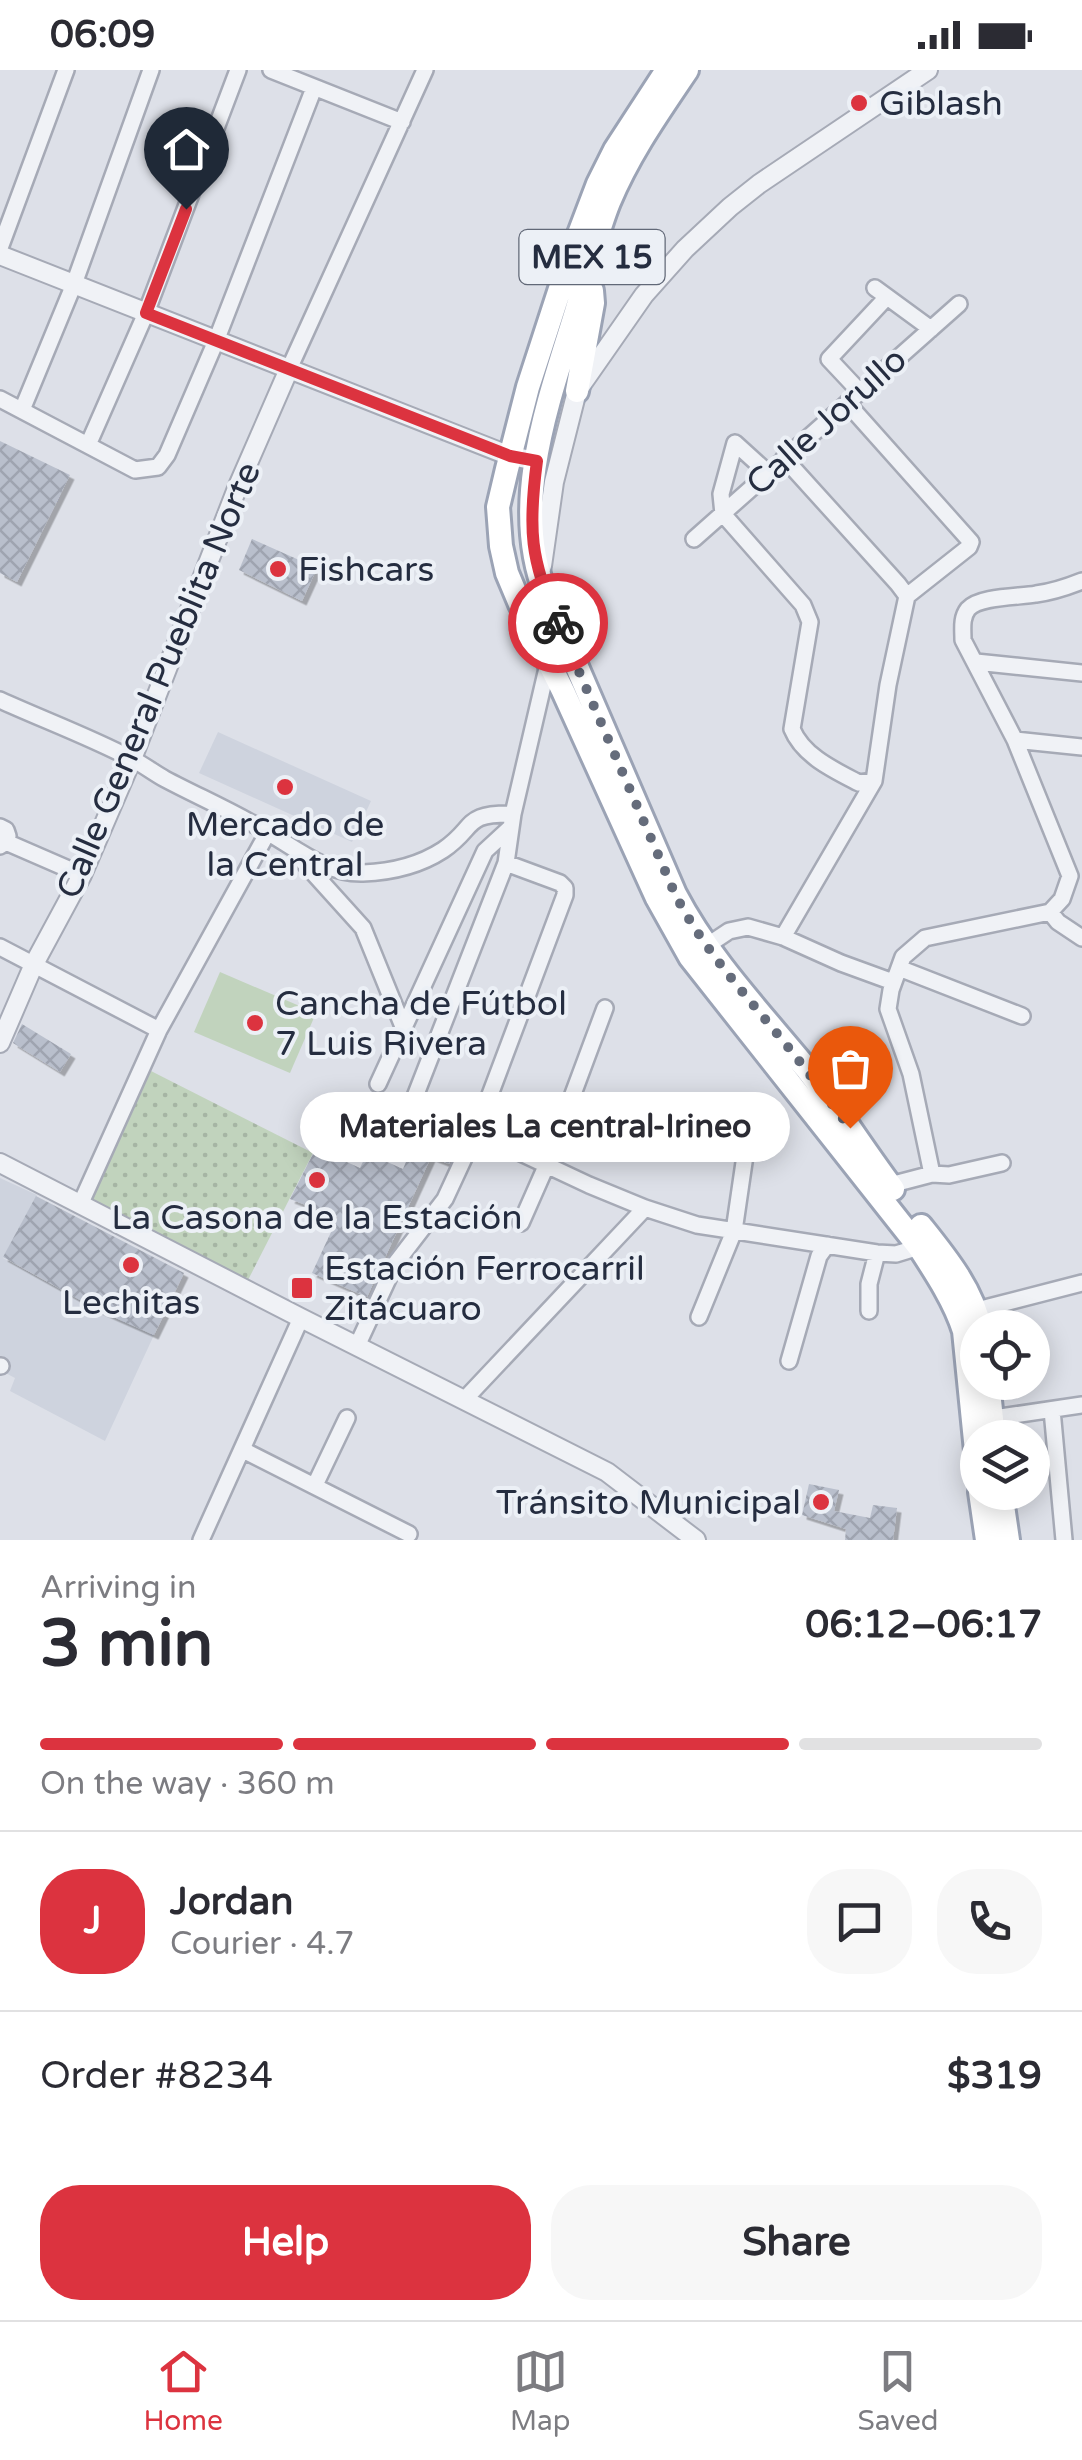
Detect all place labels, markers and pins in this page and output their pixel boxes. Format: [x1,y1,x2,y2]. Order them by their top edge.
place label: Giblash [879,83,1003,125]
marker: Giblash [848,92,870,114]
pin [144,107,229,210]
place label: Fishcars [298,549,434,591]
marker: Fishcars [267,558,289,580]
marker: Mercado de la Central [274,776,296,798]
place label: Mercado de la Central [186,804,384,886]
place label: Cancha de Fútbol 7 Luis Rivera [275,983,567,1065]
marker: Cancha de Fútbol 7 Luis Rivera [244,1012,266,1034]
pin [808,1026,893,1129]
callout: Materiales La central-Irineo [300,1093,790,1163]
marker: La Casona de la Estación [306,1169,328,1191]
place label: La Casona de la Estación [111,1197,523,1239]
place label: Estación Ferrocarril Zitácuaro [324,1248,645,1330]
marker: Lechitas [120,1254,142,1276]
marker: Estación Ferrocarril Zitácuaro [289,1275,315,1301]
place label: Lechitas [62,1282,200,1324]
place label: Tránsito Municipal [496,1482,801,1524]
marker: Tránsito Municipal [810,1491,832,1513]

